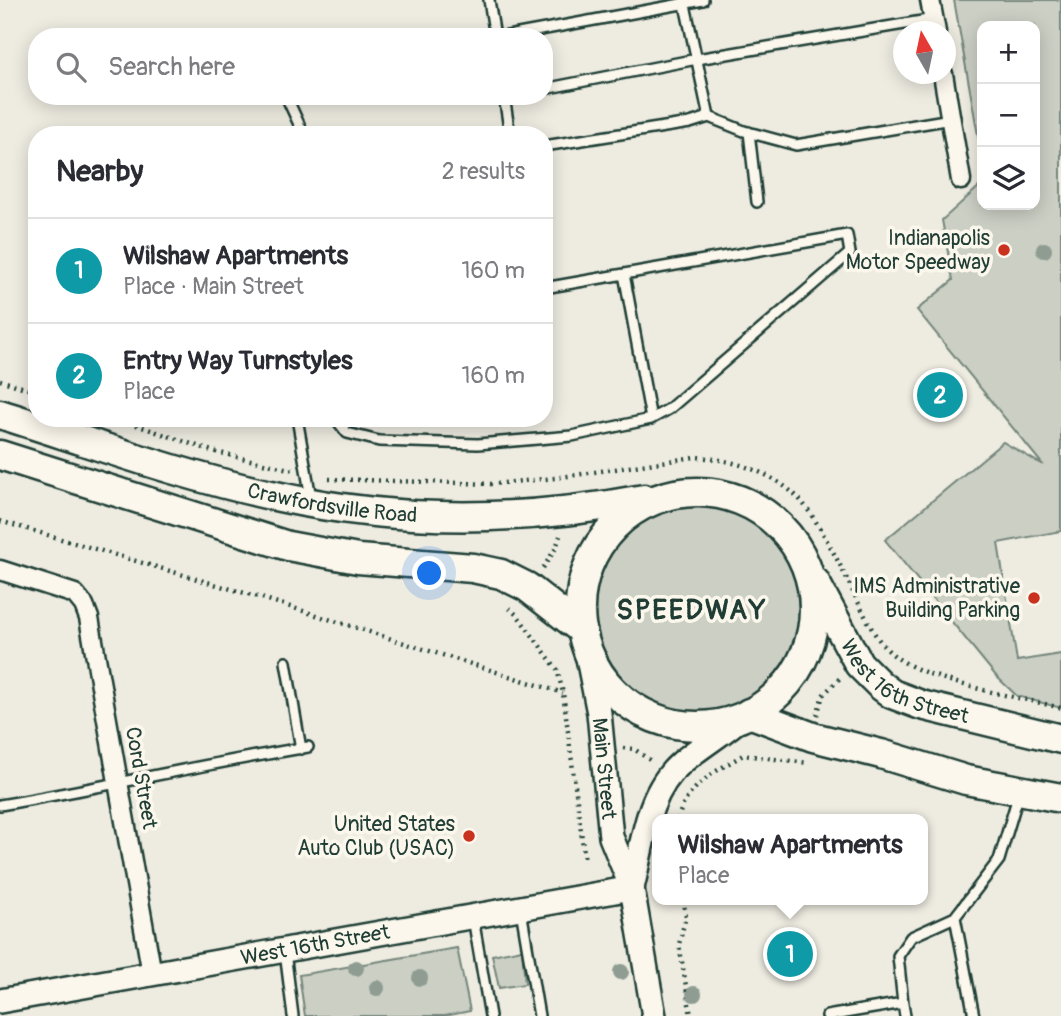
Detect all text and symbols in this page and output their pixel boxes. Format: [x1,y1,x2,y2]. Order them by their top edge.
north arrow [893,21,956,84]
map controls [977,21,1040,210]
button: + [977,21,1040,84]
search box [28,28,553,105]
icon: search [52,48,90,86]
text: Search here [108,51,235,83]
button: − [977,84,1040,147]
button: layers [977,147,1040,210]
text: Nearby [56,153,143,190]
text: 2 results [442,157,525,186]
place label: Indianapolis Motor Speedway [846,225,991,276]
text: Wilshaw Apartments [123,240,348,272]
marker: Indianapolis Motor Speedway [996,242,1012,258]
text: 1 [75,256,84,285]
text: 160 m [461,256,525,285]
text: Place · Main Street [123,272,304,301]
text: Entry Way Turnstyles [123,345,353,377]
text: 2 [73,361,85,390]
text: 160 m [461,361,525,390]
pin: 2 [917,369,963,421]
text: Place [123,377,175,406]
street label: Crawfordsville Road [245,477,418,529]
your location [412,556,446,590]
place label: IMS Administrative Building Parking [853,573,1021,624]
marker: IMS Administrative Building Parking [1026,590,1042,606]
district label: SPEEDWAY [616,593,768,628]
street label: West 16th Street [835,634,972,730]
street label: Main Street [586,716,623,821]
street label: Cord Street [119,725,163,832]
place label: United States Auto Club (USAC) [297,811,456,862]
popup [652,814,928,905]
marker: United States Auto Club (USAC) [461,828,477,844]
text: Wilshaw Apartments [677,829,903,861]
text: Place [677,861,729,890]
street label: West 16th Street [238,918,392,971]
pin: 1 [767,928,813,980]

